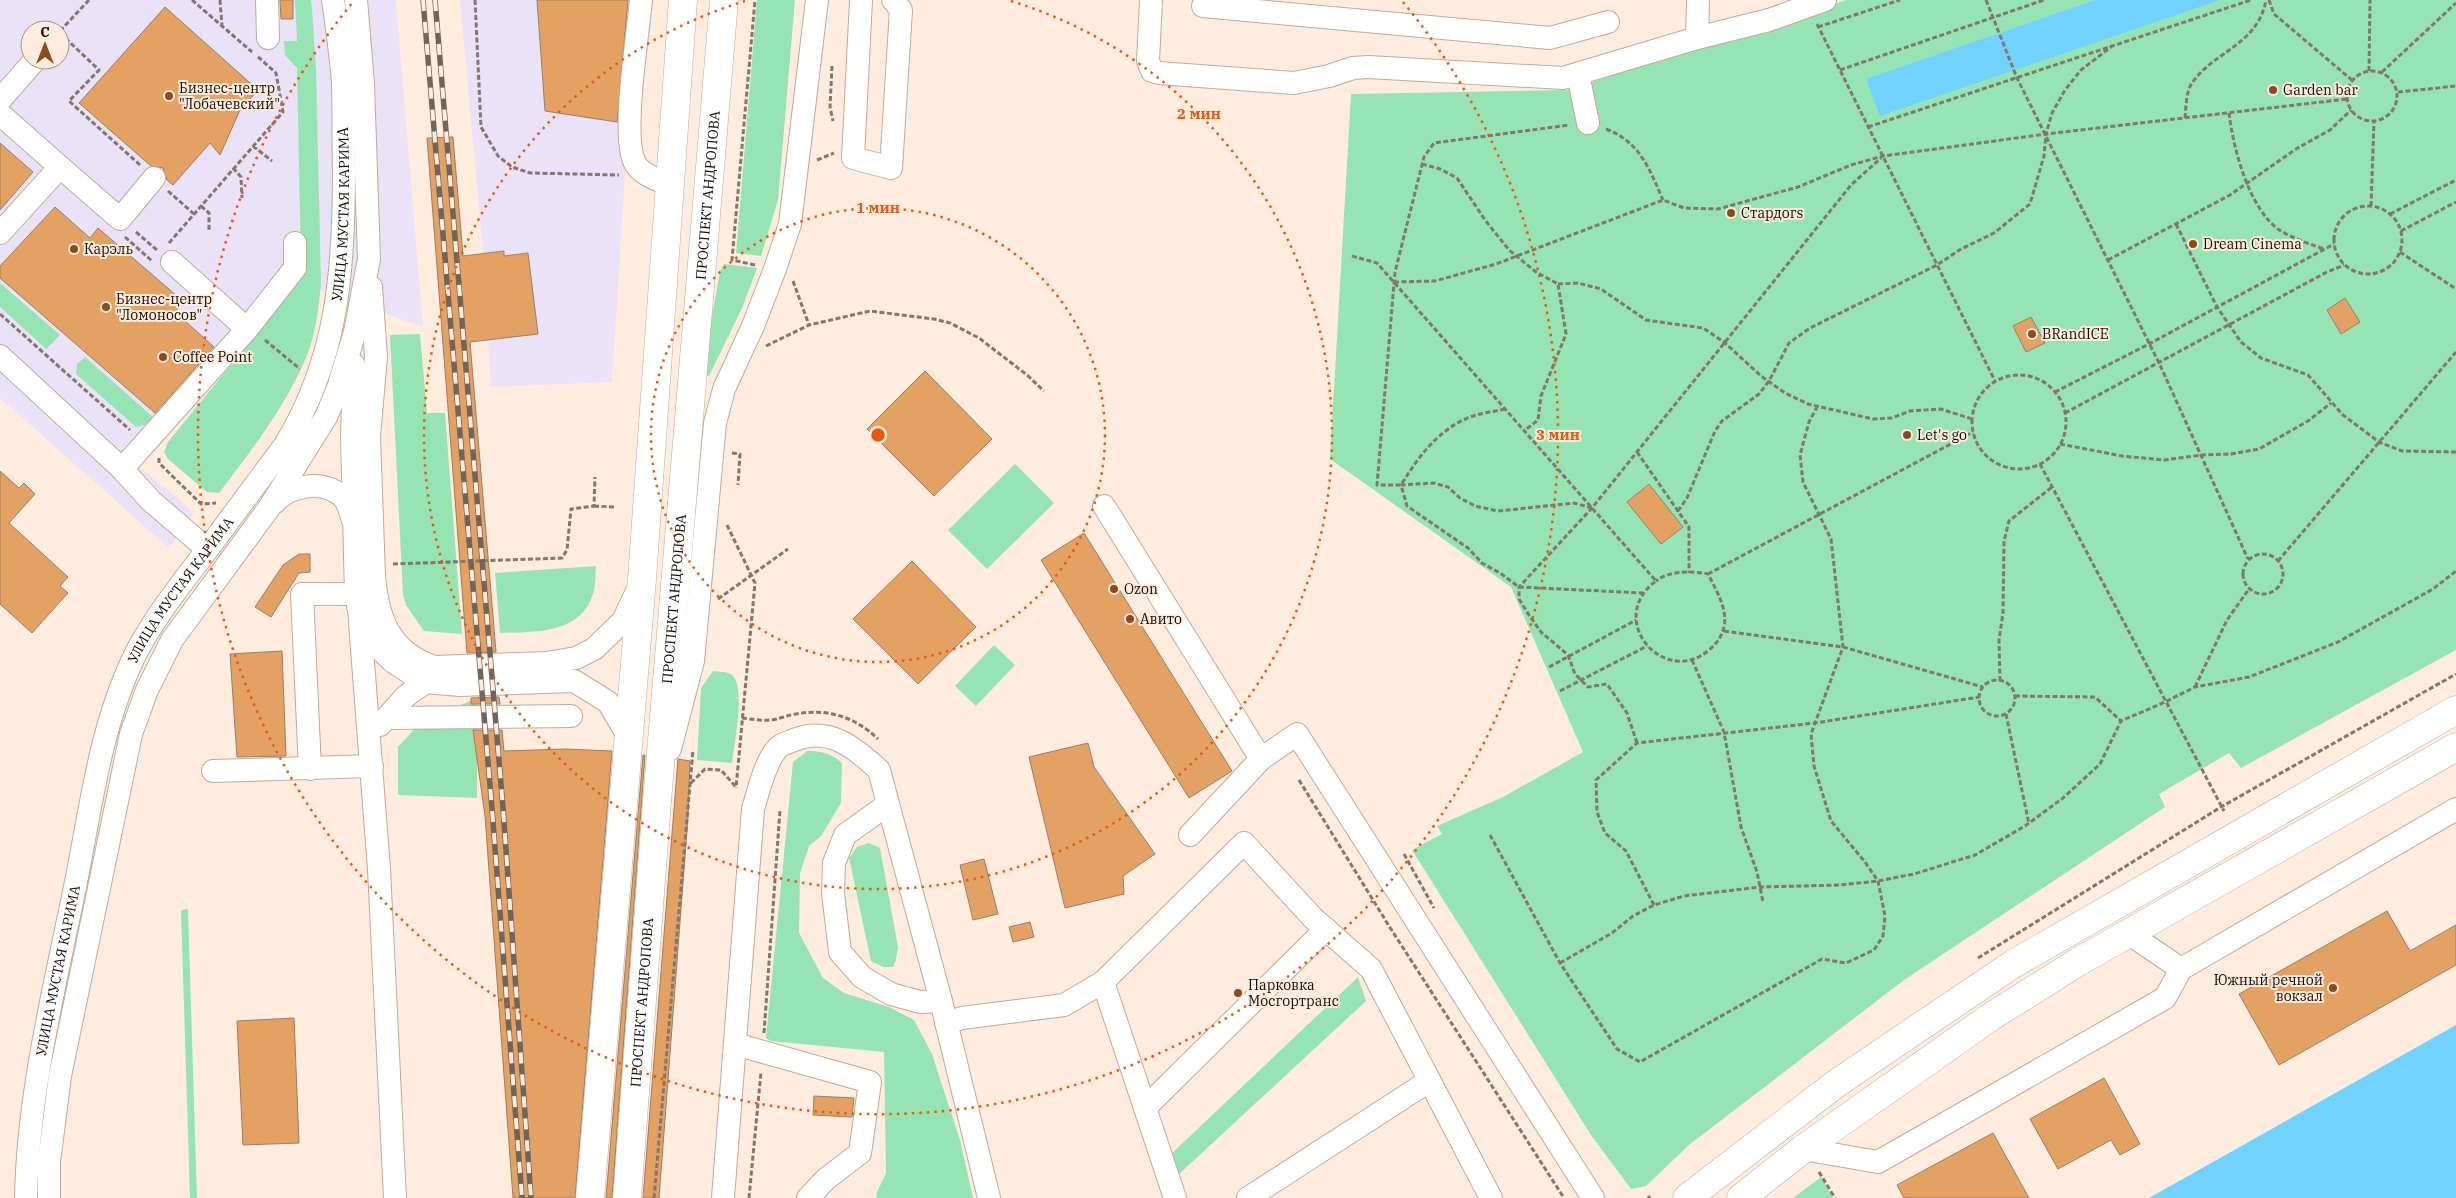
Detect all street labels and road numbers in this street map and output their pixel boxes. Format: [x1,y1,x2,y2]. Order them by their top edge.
street label: ПРОСПЕКТ АНДРОПОВА [692,109,724,281]
street label: УЛИЦА МУСТАЯ КАРИМА [327,127,353,302]
street label: УЛИЦА МУСТАЯ КАРИМА [124,513,238,666]
street label: ПРОСПЕКТ АНДРОПОВА [658,513,690,684]
street label: УЛИЦА МУСТАЯ КАРИМА [32,883,84,1057]
street label: ПРОСПЕКТ АНДРОПОВА [626,917,657,1088]

